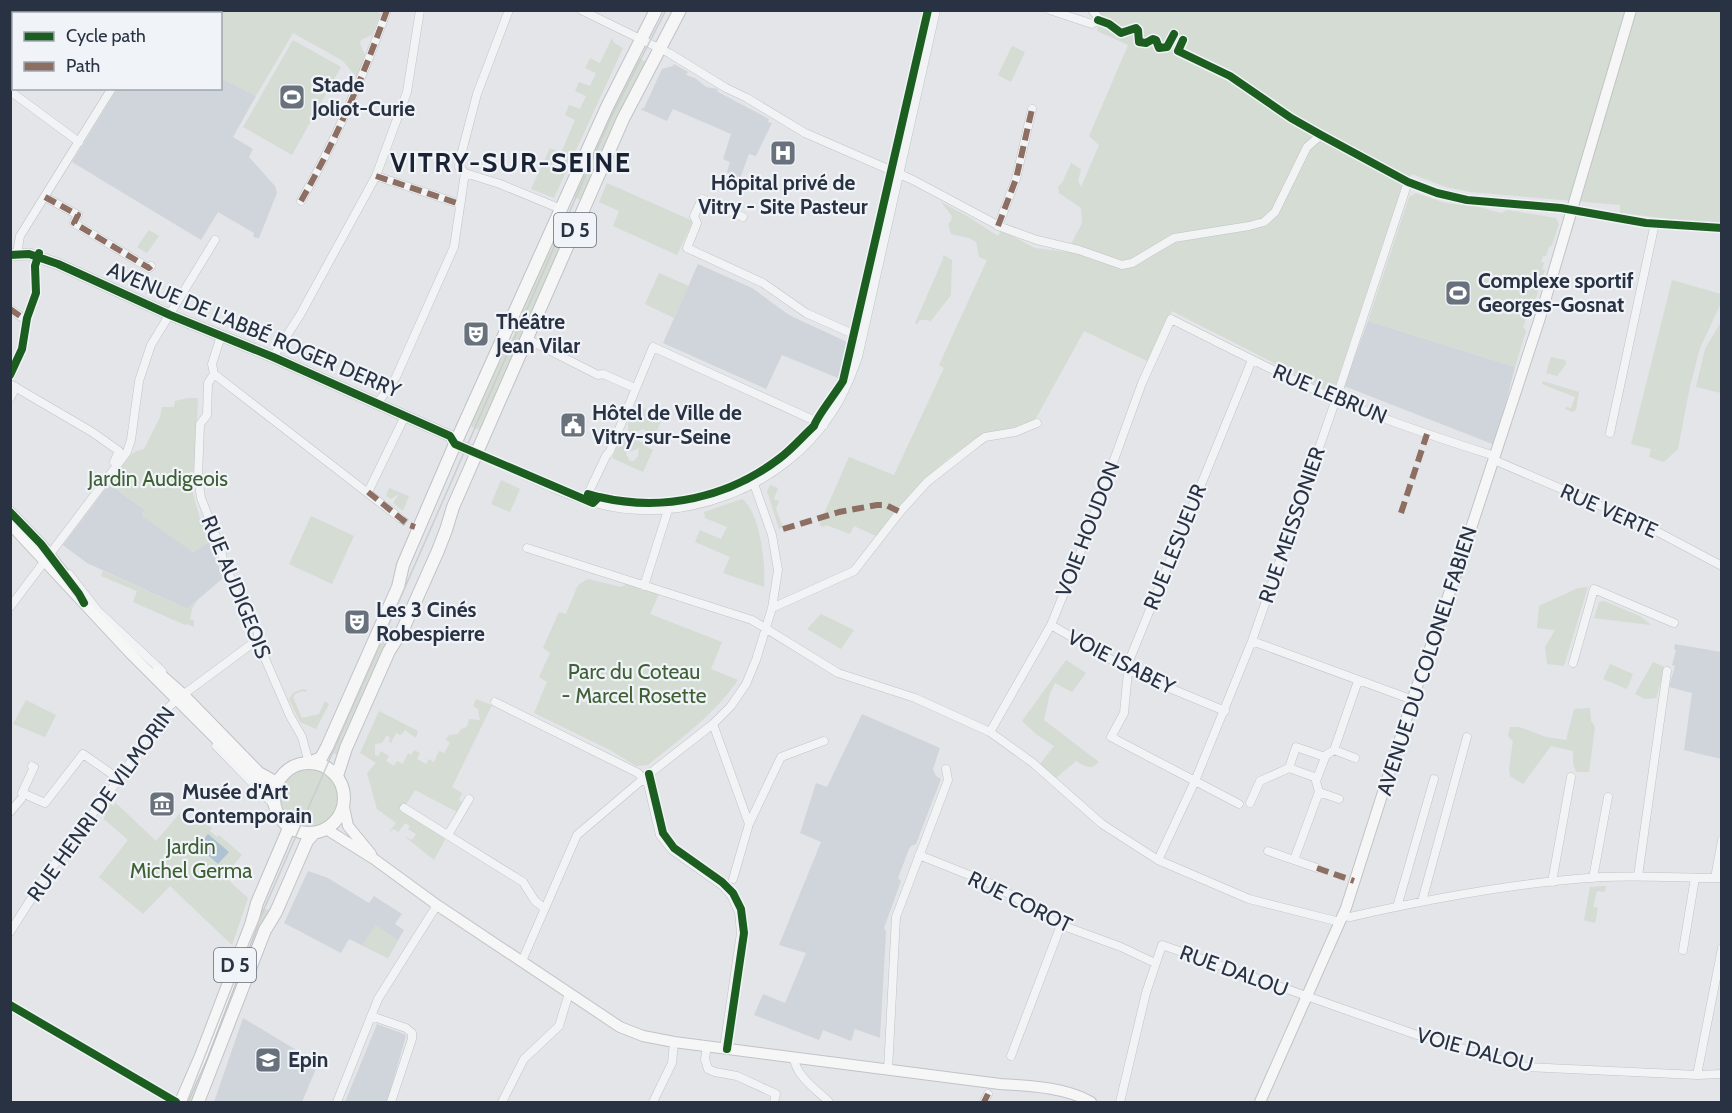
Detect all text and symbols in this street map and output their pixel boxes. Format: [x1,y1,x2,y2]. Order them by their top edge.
legend [12,12,222,90]
text: Cycle path [66,25,146,47]
text: Path [66,55,100,77]
place label: Stade Joliot-Curie [311,72,415,121]
sports icon: Stade Joliot-Curie [277,82,307,112]
hospital icon: Hôpital privé de Vitry - Site Pasteur [768,138,798,168]
district label: VITRY-SUR-SEINE [390,146,632,179]
place label: Hôpital privé de Vitry - Site Pasteur [698,170,868,219]
road number: D 5 [554,213,596,247]
street label: AVENUE DE L'ABBÉ ROGER DERRY [104,256,405,403]
place label: Complexe sportif Georges-Gosnat [1478,268,1634,317]
sports icon: Complexe sportif Georges-Gosnat [1443,278,1473,308]
place label: Théâtre Jean Vilar [495,309,580,358]
theatre icon: Théâtre Jean Vilar [461,319,491,349]
street label: RUE LEBRUN [1269,358,1391,429]
place label: Hôtel de Ville de Vitry-sur-Seine [592,400,742,449]
public building icon: Hôtel de Ville de Vitry-sur-Seine [558,410,588,440]
street label: RUE MEISSONIER [1253,443,1330,606]
street label: VOIE HOUDON [1050,458,1125,600]
park label: Jardin Audigeois [87,466,228,491]
street label: RUE VERTE [1557,478,1662,543]
street label: RUE LESUEUR [1138,480,1211,613]
street label: RUE AUDIGEOIS [196,512,277,662]
street label: AVENUE DU COLONEL FABIEN [1371,523,1482,799]
place label: Les 3 Cinés Robespierre [376,597,485,646]
theatre icon: Les 3 Cinés Robespierre [342,607,372,637]
street label: VOIE ISABEY [1063,624,1180,700]
park label: Parc du Coteau - Marcel Rosette [562,659,707,708]
street label: RUE HENRI DE VILMORIN [22,702,180,906]
place label: Musée d'Art Contemporain [182,779,312,828]
museum icon: Musée d'Art Contemporain [147,789,177,819]
park label: Jardin Michel Germa [130,834,252,883]
street label: RUE COROT [964,866,1076,937]
street label: RUE DALOU [1177,939,1292,1002]
road number: D 5 [214,948,256,982]
street label: VOIE DALOU [1414,1022,1536,1077]
school or university icon: Epin [253,1045,283,1075]
place label: Epin [288,1047,328,1072]

